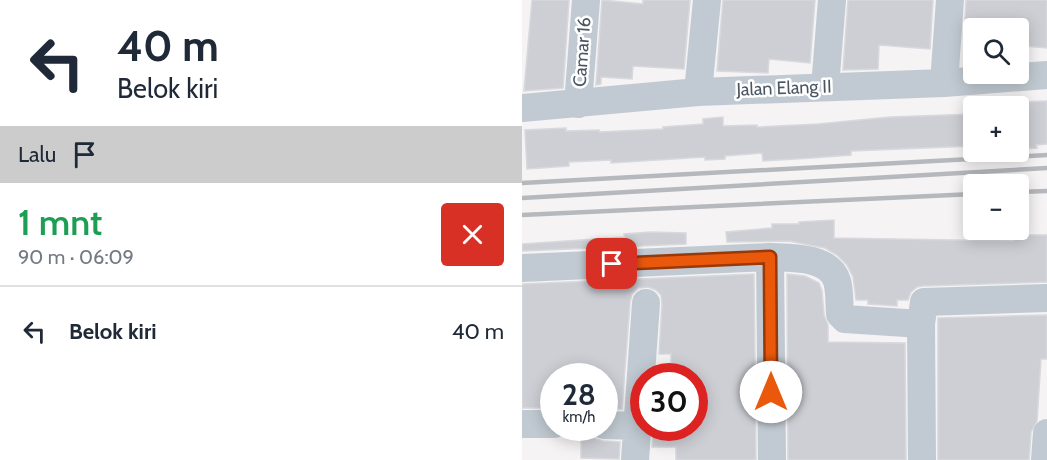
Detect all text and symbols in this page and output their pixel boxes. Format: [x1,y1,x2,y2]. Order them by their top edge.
street label: Camar 16 [569,16,595,88]
map controls [963,18,1029,240]
button: search [963,18,1029,84]
text: 40 m [117,20,219,72]
icon: left [18,24,96,102]
text: Belok kiri [117,72,218,105]
street label: Jalan Elang II [735,75,832,101]
button: + [963,96,1029,162]
icon: arrive [68,138,101,171]
text: Lalu [18,141,56,168]
button: − [963,174,1029,240]
text: 1 mnt [18,200,102,244]
button: close [441,203,504,266]
pin [586,238,637,289]
text: 90 m · 06:09 [18,245,134,269]
icon: arrive [595,247,628,280]
icon: left [18,315,51,348]
text: Belok kiri [69,318,156,345]
text: 40 m [452,318,504,345]
position arrow [739,360,803,424]
speed limit sign: 30 [630,363,708,441]
text: 28 [562,376,596,413]
text: km/h [563,408,595,426]

